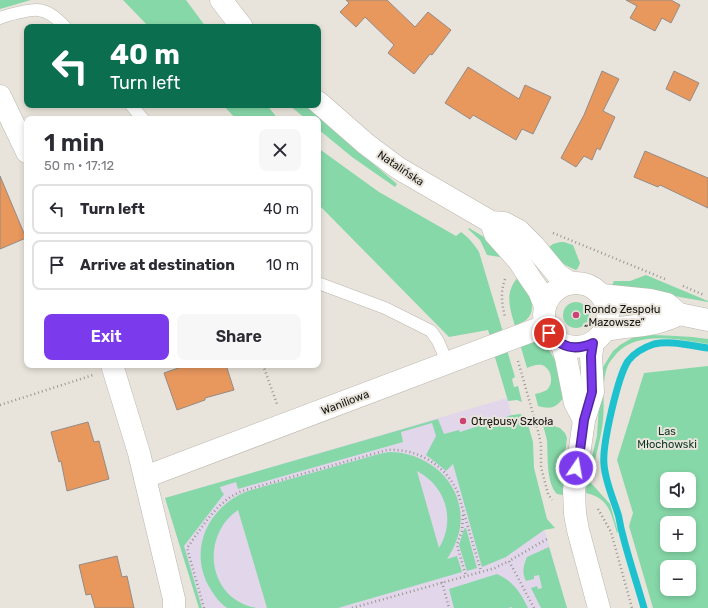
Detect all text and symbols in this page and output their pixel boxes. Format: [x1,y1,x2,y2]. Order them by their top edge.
text: 40 m [110,38,180,71]
icon: left [44,40,96,92]
text: Turn left [110,72,180,94]
text: 1 min [44,129,104,157]
button: close [259,129,301,171]
street label: Natalińska [375,148,426,189]
text: 50 m · 17:12 [44,158,114,173]
icon: left [46,198,68,220]
text: Turn left [80,200,145,218]
text: 40 m [263,200,299,218]
icon: arrive [46,254,68,276]
text: Arrive at destination [80,256,235,274]
text: 10 m [266,256,299,274]
place label: Rondo Zespołu „Mazowsze” [584,303,660,329]
marker: Rondo Zespołu „Mazowsze” [571,310,581,320]
button: Exit [44,314,169,360]
button: Share [177,314,301,360]
pin [532,316,566,350]
icon: arrive [538,322,560,344]
street label: Waniliowa [319,387,371,418]
place label: Otrębusy Szkoła [471,415,553,428]
marker: Otrębusy Szkoła [458,416,468,426]
park label: Las Młochowski [637,425,697,451]
position arrow [555,447,597,489]
map controls [660,472,696,596]
button: sound [660,472,696,508]
button: + [660,516,696,552]
button: − [660,560,696,596]

